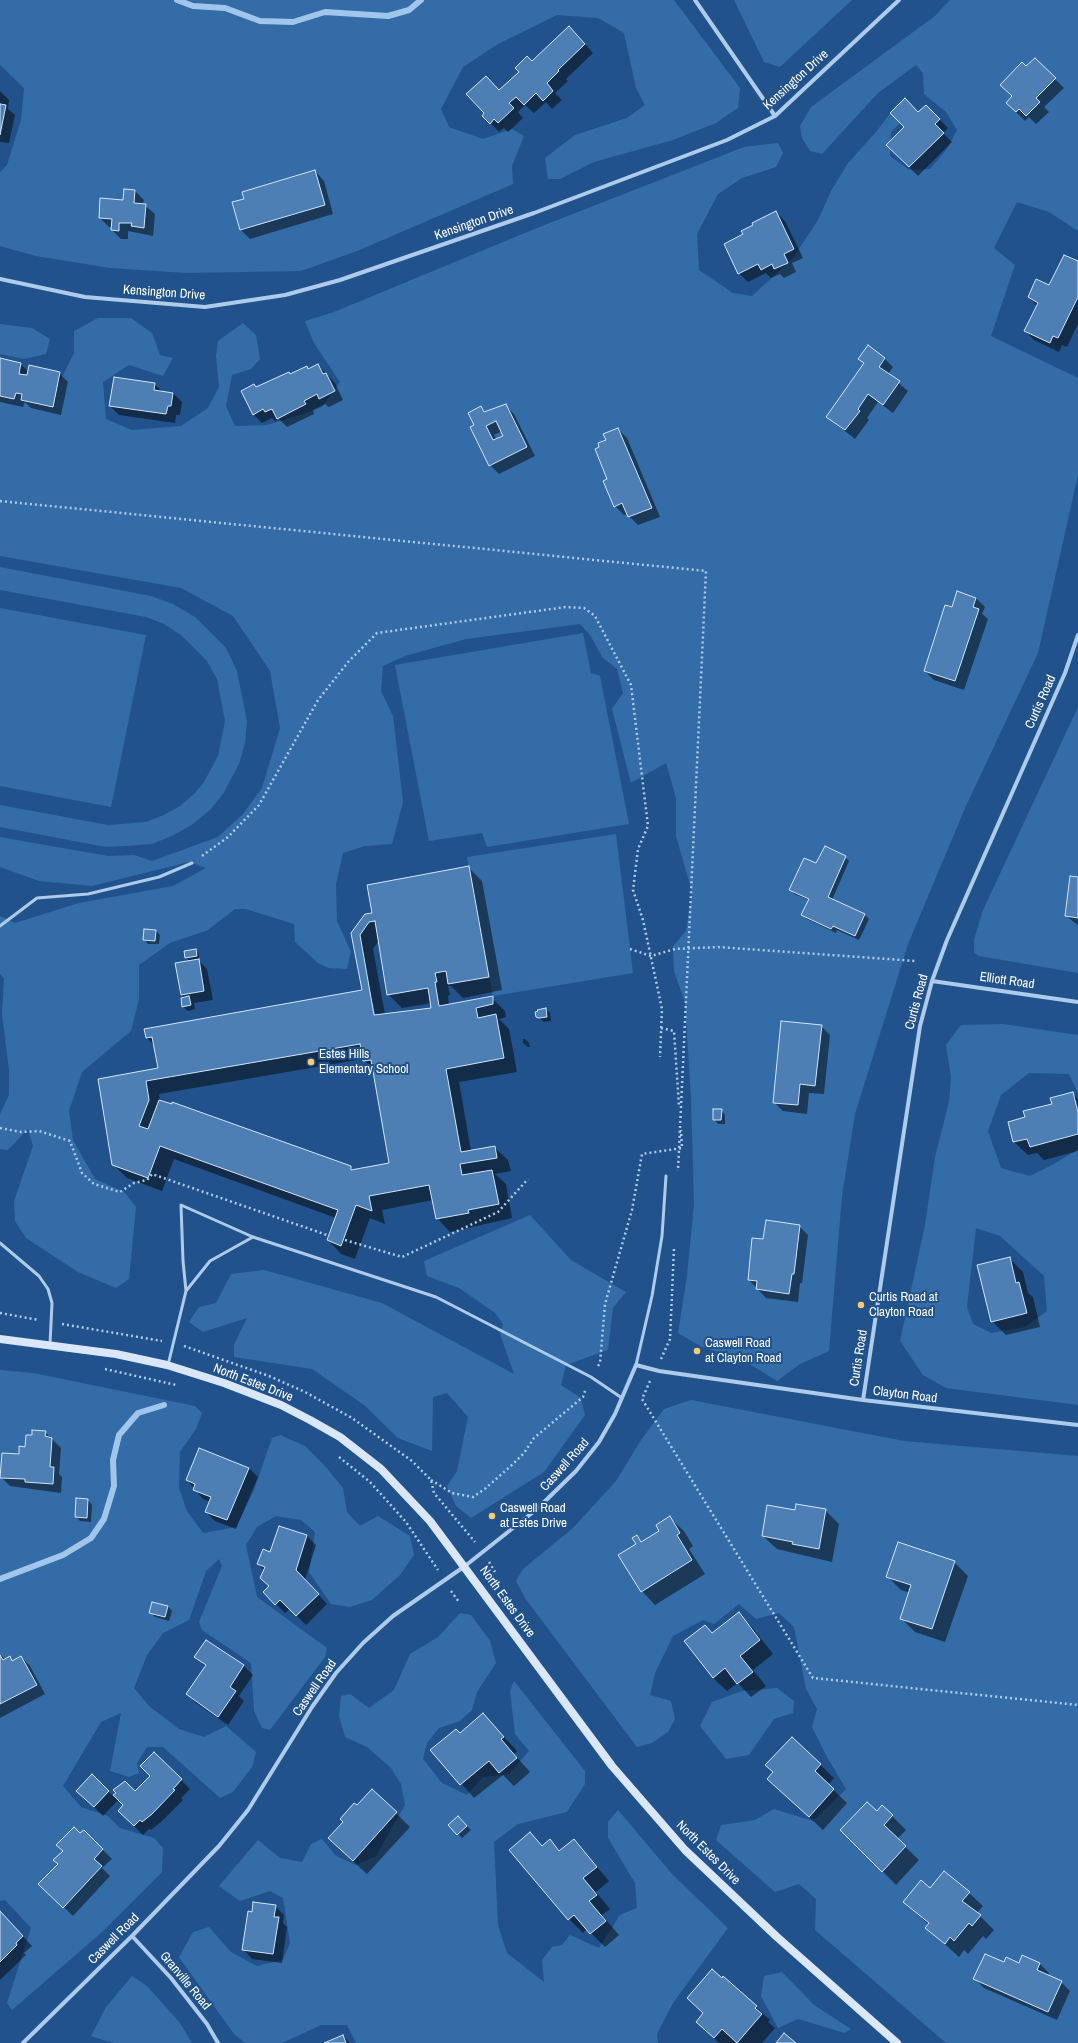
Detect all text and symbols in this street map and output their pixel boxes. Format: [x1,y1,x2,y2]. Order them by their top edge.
street label: Kensington Drive [760,47,832,113]
street label: Kensington Drive [433,202,515,244]
street label: Kensington Drive [122,282,206,304]
street label: Curtis Road [1022,673,1060,731]
street label: Elliott Road [979,969,1035,993]
street label: Curtis Road [902,973,932,1031]
place label: Estes Hills Elementary School [319,1047,408,1078]
marker: Estes Hills Elementary School [306,1057,316,1067]
place label: Curtis Road at Clayton Road [869,1290,938,1321]
marker: Curtis Road at Clayton Road [856,1300,866,1310]
street label: Curtis Road [847,1329,871,1387]
place label: Caswell Road at Clayton Road [705,1336,781,1367]
marker: Caswell Road at Clayton Road [692,1346,702,1356]
street label: North Estes Drive [211,1361,295,1405]
street label: Clayton Road [872,1383,938,1407]
street label: Caswell Road [537,1435,593,1495]
place label: Caswell Road at Estes Drive [500,1501,567,1532]
marker: Caswell Road at Estes Drive [487,1511,497,1521]
street label: North Estes Drive [476,1563,538,1641]
street label: Caswell Road [290,1657,340,1719]
street label: North Estes Drive [673,1818,743,1888]
street label: Caswell Road [85,1910,143,1968]
street label: Granville Road [156,1949,214,2013]

